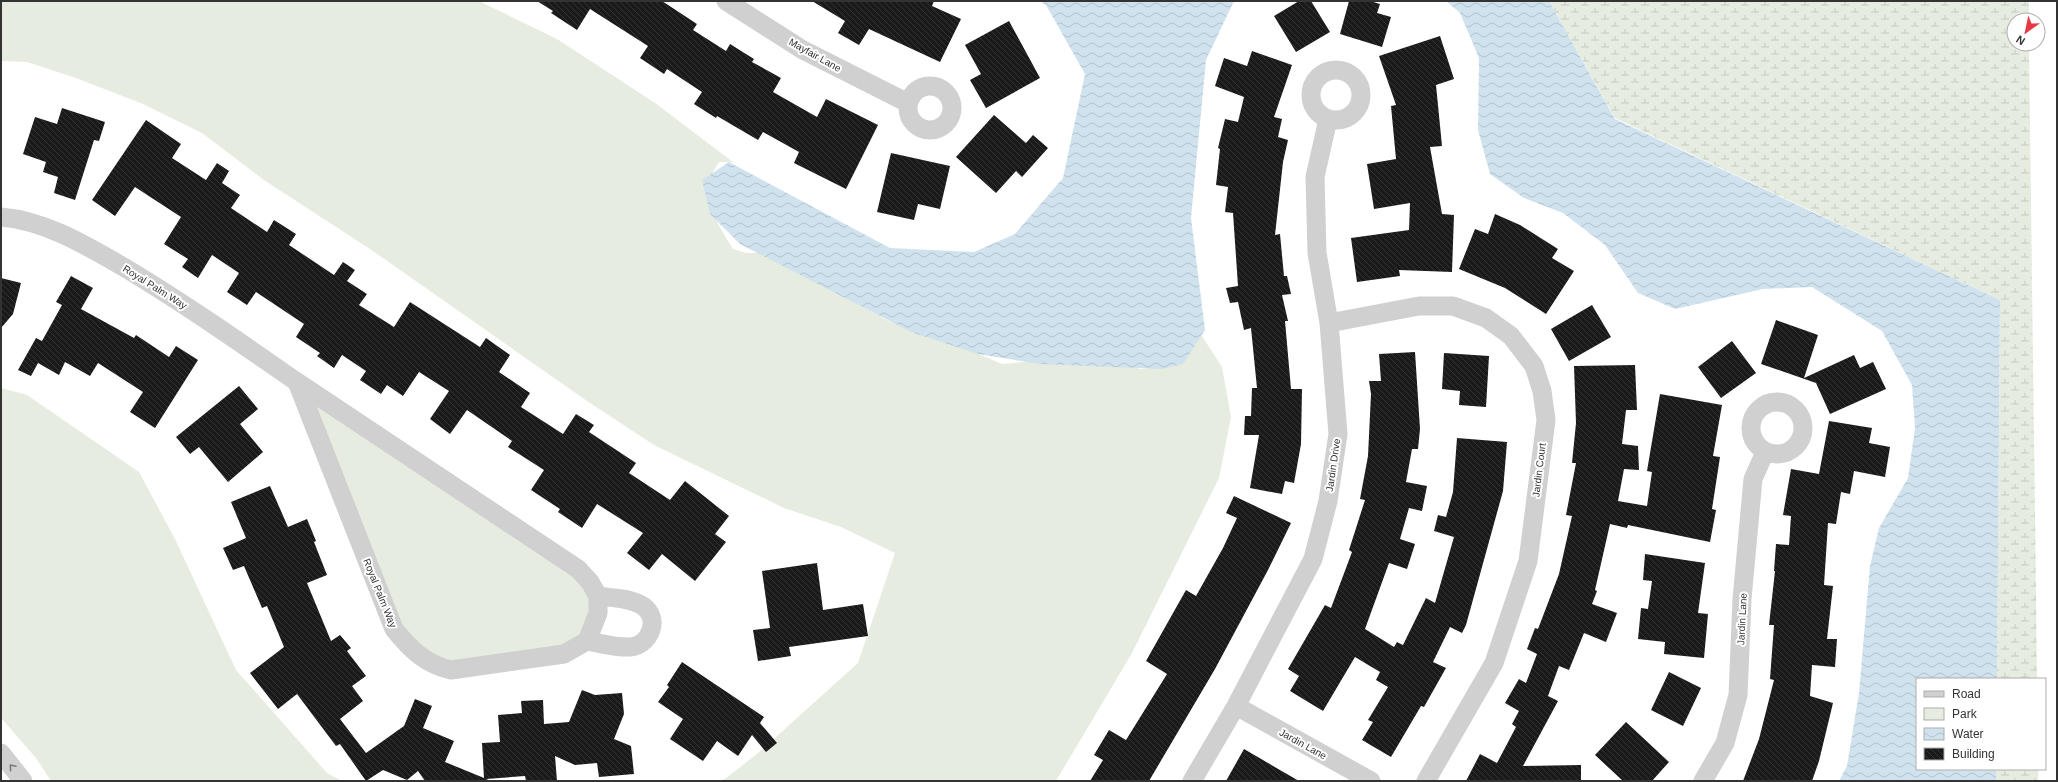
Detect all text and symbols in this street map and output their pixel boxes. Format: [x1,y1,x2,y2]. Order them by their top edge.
north arrow [2006,12,2046,52]
text: N [2014,33,2027,48]
street label: Mayfair Lane [787,36,843,74]
street label: Royal Palm Way [121,263,189,311]
street label: Jardin Drive [1324,437,1342,492]
street label: Jardin Court [1530,442,1548,498]
street label: Royal Palm Way [361,557,399,629]
street label: Jardin Lane [1735,592,1749,645]
legend [1916,678,2046,770]
text: Road [1952,687,1981,701]
text: Park [1952,707,1978,721]
street label: Jardin Lane [1277,727,1329,762]
text: Water [1952,727,1984,741]
text: Building [1952,747,1995,761]
one-way arrow [9,765,16,772]

